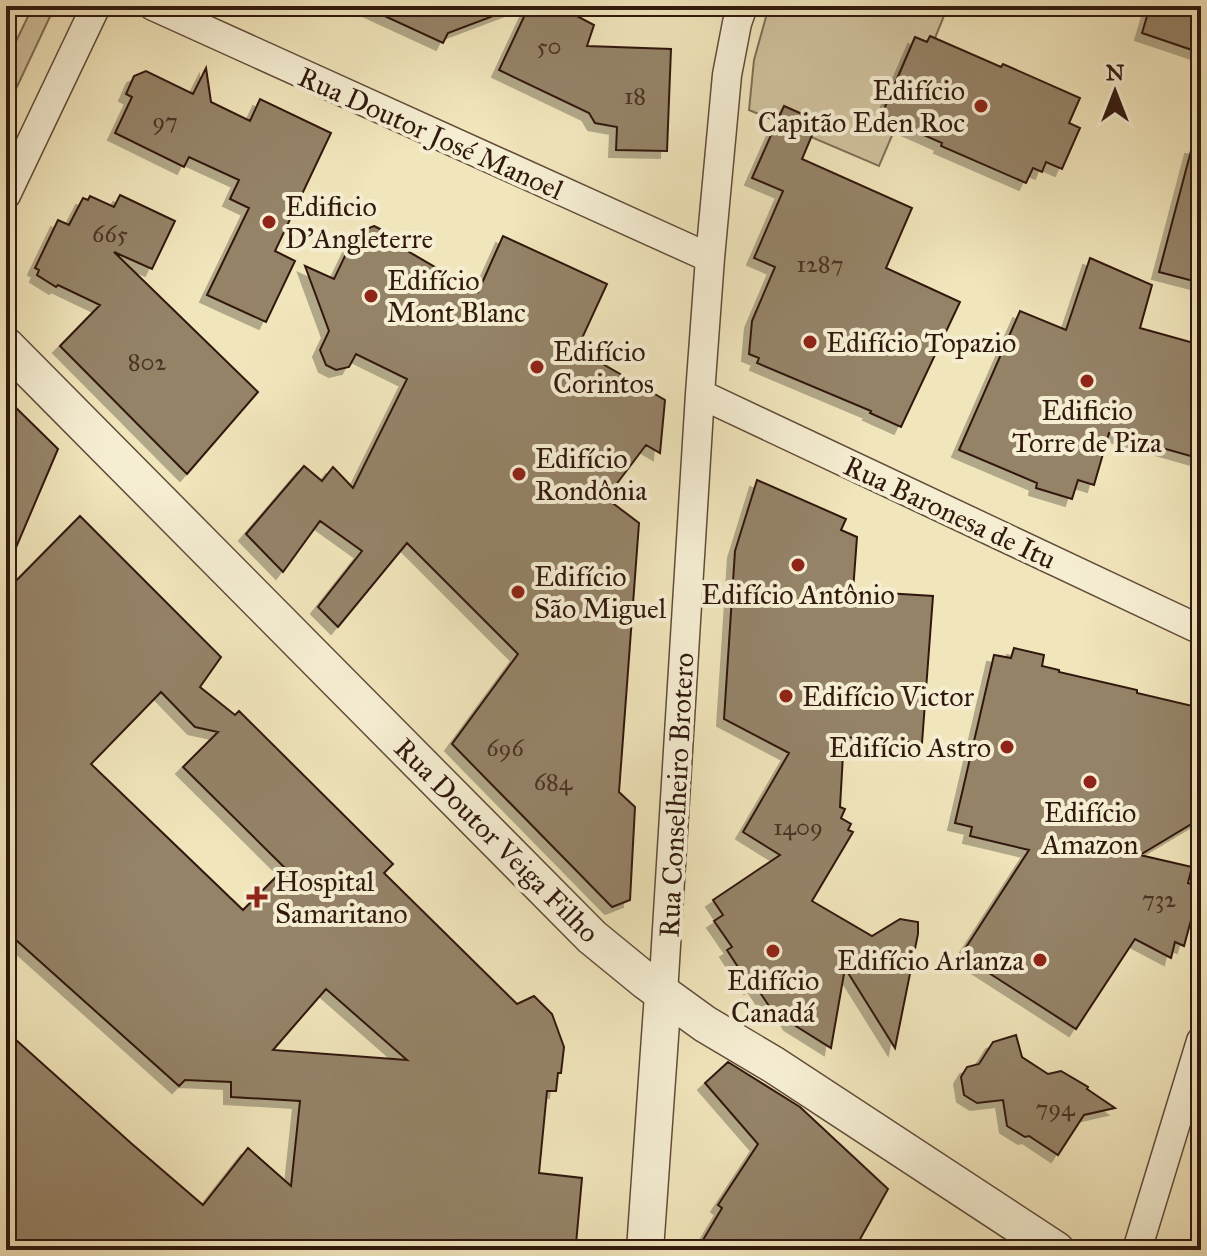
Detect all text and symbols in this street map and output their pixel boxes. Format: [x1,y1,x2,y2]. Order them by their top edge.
house number: 50 [536,31,562,61]
north arrow [1075,52,1155,132]
street label: Rua Doutor José Manoel [293,59,569,208]
text: N [1106,59,1125,86]
place label: Edifício Capitão Eden Roc [758,73,965,140]
house number: 18 [624,81,646,111]
marker: Edifício Capitão Eden Roc [972,97,990,115]
house number: 97 [152,106,178,136]
place label: Edificio D'Angleterre [285,189,433,256]
marker: Edificio D'Angleterre [260,213,278,231]
house number: 665 [92,219,128,249]
house number: 1287 [797,249,843,279]
place label: Edifício Mont Blanc [387,263,526,330]
marker: Edifício Mont Blanc [362,287,380,305]
place label: Edifício Topazio [826,325,1016,360]
marker: Edifício Topazio [801,333,819,351]
place label: Edifício Corintos [553,334,654,401]
house number: 802 [128,347,166,377]
marker: Edifício Corintos [528,358,546,376]
marker: Edificio Torre de Piza [1078,372,1096,390]
place label: Edificio Torre de Piza [1012,393,1162,460]
place label: Edifício Rondônia [535,441,647,508]
street label: Rua Baronesa de Itu [838,448,1062,577]
marker: Edifício Rondônia [510,465,528,483]
marker: Edifício Antônio [789,556,807,574]
place label: Edifício São Miguel [534,559,667,626]
place label: Edifício Antônio [701,577,895,612]
marker: Edifício São Miguel [509,583,527,601]
street label: Rua Conselheiro Brotero [652,652,701,938]
place label: Edifício Victor [802,679,975,714]
marker: Edifício Victor [777,687,795,705]
place label: Edifício Astro [829,730,991,765]
street label: Rua Doutor Veiga Filho [387,731,606,950]
house number: 696 [486,733,524,763]
marker: Edifício Astro [998,738,1016,756]
house number: 684 [534,767,573,797]
marker: Edifício Amazon [1081,773,1099,791]
place label: Edifício Amazon [1041,795,1138,862]
house number: 1409 [773,812,823,842]
place label: Hospital Samaritano [275,864,408,931]
house number: 732 [1142,884,1176,914]
marker: Hospital Samaritano [246,886,268,908]
marker: Edifício Canadá [764,942,782,960]
place label: Edifício Arlanza [837,943,1024,978]
marker: Edifício Arlanza [1031,951,1049,969]
place label: Edifício Canadá [727,963,819,1030]
house number: 794 [1035,1093,1075,1123]

